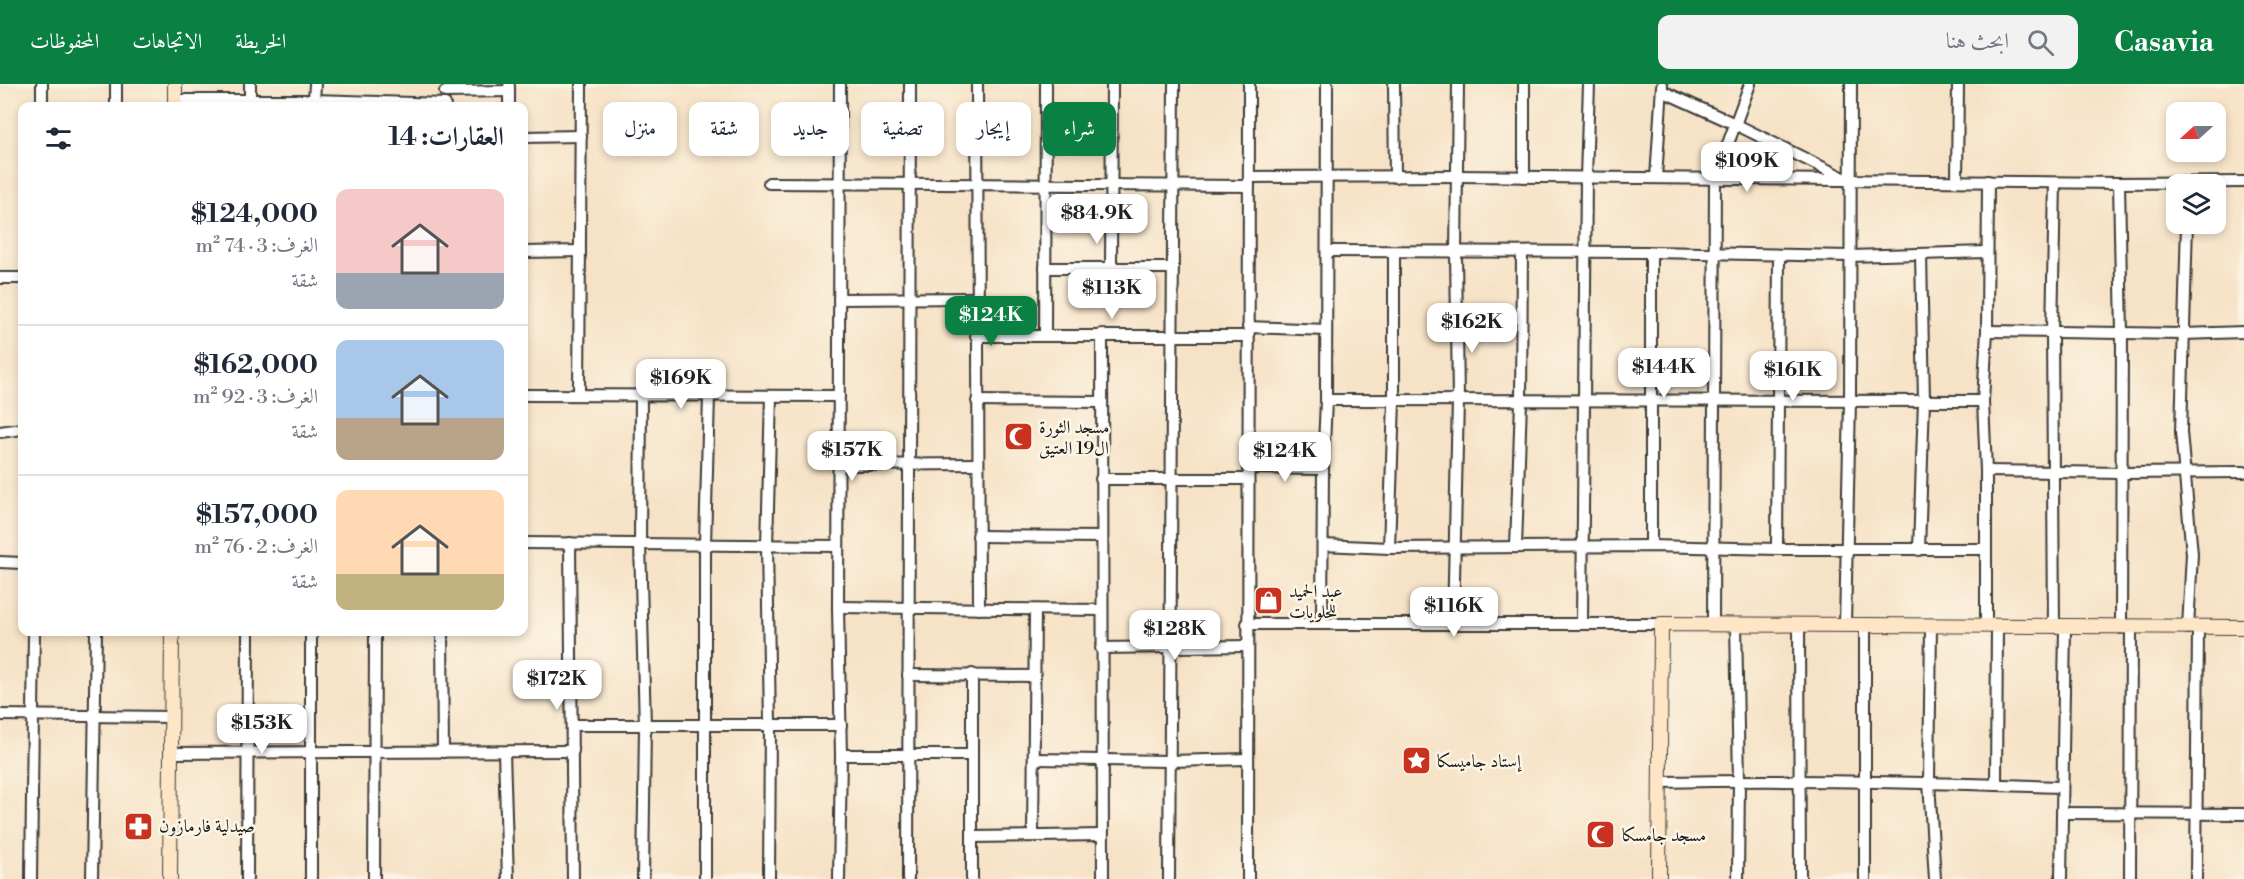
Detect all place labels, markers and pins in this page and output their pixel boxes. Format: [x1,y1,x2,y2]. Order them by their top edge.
pin: $109K [1705,142,1789,193]
pin: $84.9K [1048,194,1146,245]
pin: $113K [1070,269,1154,320]
pin: $124K [949,296,1033,347]
pin: $162K [1430,303,1514,354]
pin: $144K [1622,348,1706,399]
pin: $161K [1751,351,1835,402]
pin: $169K [639,359,723,410]
place label: مسجد الثورة ال19 العتيق [1039,416,1110,460]
mosque icon: مسجد الثورة ال19 العتيق [1002,421,1034,453]
pin: $157K [810,431,894,482]
pin: $124K [1243,432,1327,483]
place label: عبد الحميد للحلويات [1289,580,1343,624]
shop icon: عبد الحميد للحلويات [1252,585,1284,617]
pin: $116K [1412,587,1496,638]
pin: $128K [1133,610,1217,661]
pin: $172K [515,660,599,711]
pin: $153K [220,704,304,755]
place icon: إستاد جاميسكا [1400,745,1432,777]
place label: إستاد جاميسكا [1437,750,1522,773]
pharmacy icon: صيدلية فارمازون [122,810,154,842]
place label: صيدلية فارمازون [159,815,255,838]
mosque icon: مسجد جامسكا [1585,819,1617,851]
place label: مسجد جامسكا [1622,824,1706,847]

